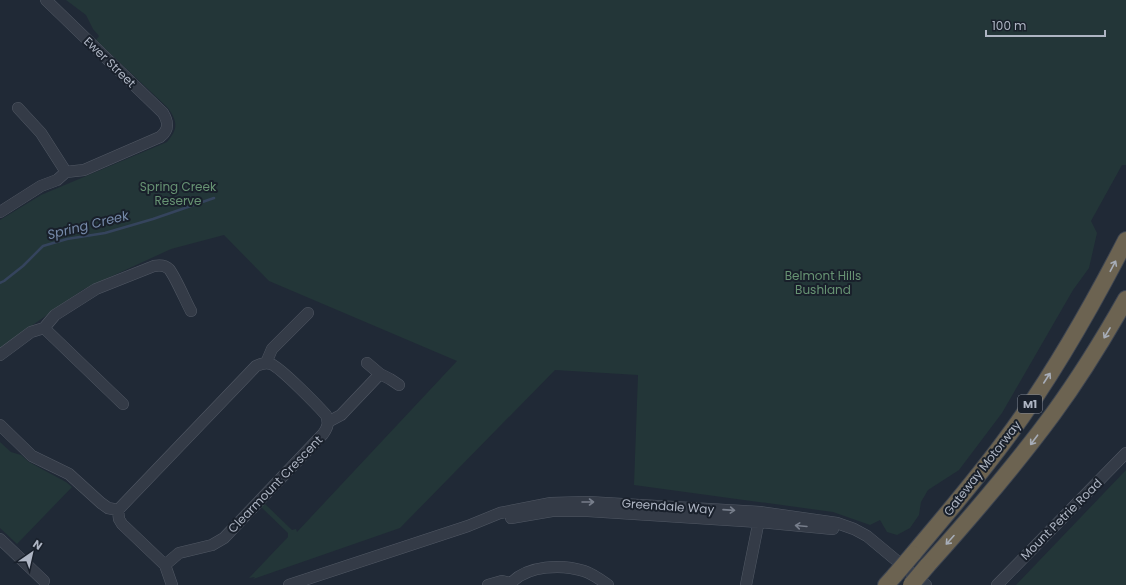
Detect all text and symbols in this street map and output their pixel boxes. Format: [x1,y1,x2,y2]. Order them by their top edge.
scale bar [986,12,1105,38]
text: 100 m [992,17,1026,34]
street label: Ewer Street [80,33,140,91]
park label: Spring Creek Reserve [140,178,217,209]
water label: Spring Creek [45,205,132,244]
one-way arrow [1109,260,1117,272]
park label: Belmont Hills Bushland [785,267,861,298]
one-way arrow [1102,327,1110,339]
one-way arrow [1043,373,1051,384]
road number: M1 [1018,395,1042,413]
street label: Gateway Motorway [939,417,1025,519]
street label: Clearmount Crescent [224,432,326,536]
one-way arrow [1029,434,1038,445]
street label: Mount Petrie Road [1016,474,1106,564]
street label: Greendale Way [621,494,715,518]
one-way arrow [581,498,594,506]
one-way arrow [722,507,735,514]
one-way arrow [795,523,808,530]
north arrow [12,533,52,573]
one-way arrow [946,534,955,545]
text: N [30,536,45,554]

